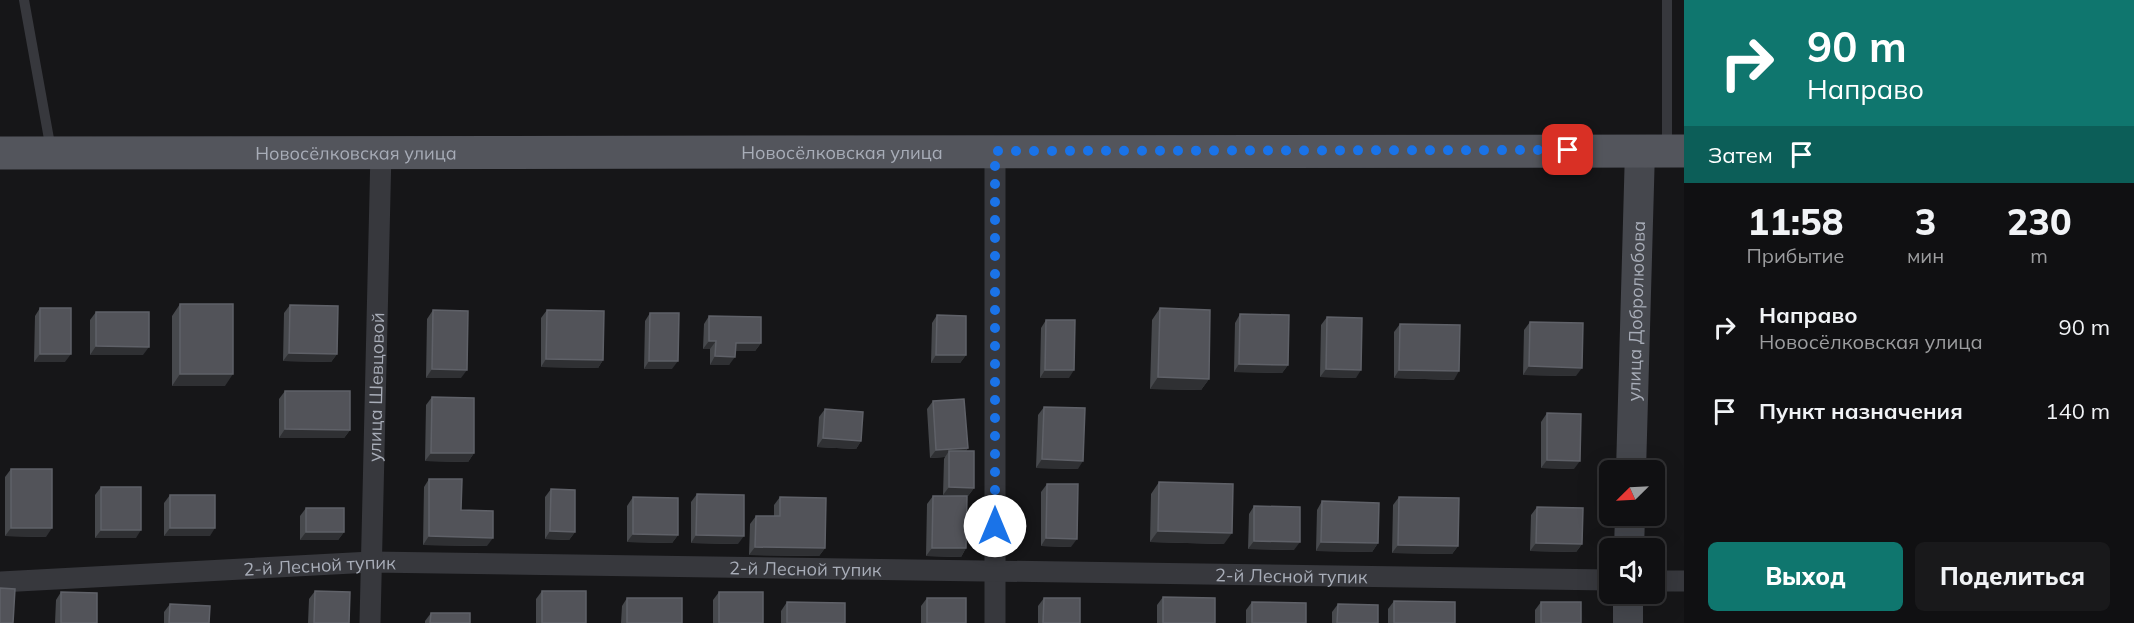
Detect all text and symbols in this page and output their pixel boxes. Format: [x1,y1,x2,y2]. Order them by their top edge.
text: 90 m [1807,20,1907,73]
icon: right [1708,24,1786,102]
text: Направо [1807,72,1924,106]
pin [1542,124,1593,175]
icon: arrive [1551,133,1584,166]
icon: arrive [1785,138,1818,171]
street label: Новосёлковская улица [741,140,943,164]
street label: Новосёлковская улица [255,141,457,164]
text: Затем [1708,141,1773,169]
text: 11:58 [1748,199,1843,244]
text: 3 [1915,199,1936,244]
text: 230 [2007,199,2072,244]
street label: улица Добролюбова [1621,220,1650,402]
text: Прибытие [1746,243,1844,268]
text: мин [1907,243,1944,268]
text: m [2030,243,2048,268]
text: Направо [1759,301,1857,329]
icon: right [1708,311,1741,344]
street label: улица Шевцовой [362,312,389,462]
text: 90 m [2059,313,2110,341]
text: Новосёлковская улица [1759,329,1983,354]
icon: arrive [1708,395,1741,428]
text: Пункт назначения [1759,397,1963,425]
text: 140 m [2045,397,2110,425]
north arrow [1599,460,1665,526]
map controls [1599,460,1665,604]
position arrow [963,494,1027,558]
button: sound [1599,538,1665,604]
button: Выход [1708,542,1903,611]
button: Поделиться [1915,542,2110,611]
street label: 2-й Лесной тупик [243,550,396,580]
street label: 2-й Лесной тупик [729,556,882,581]
street label: 2-й Лесной тупик [1215,563,1368,588]

